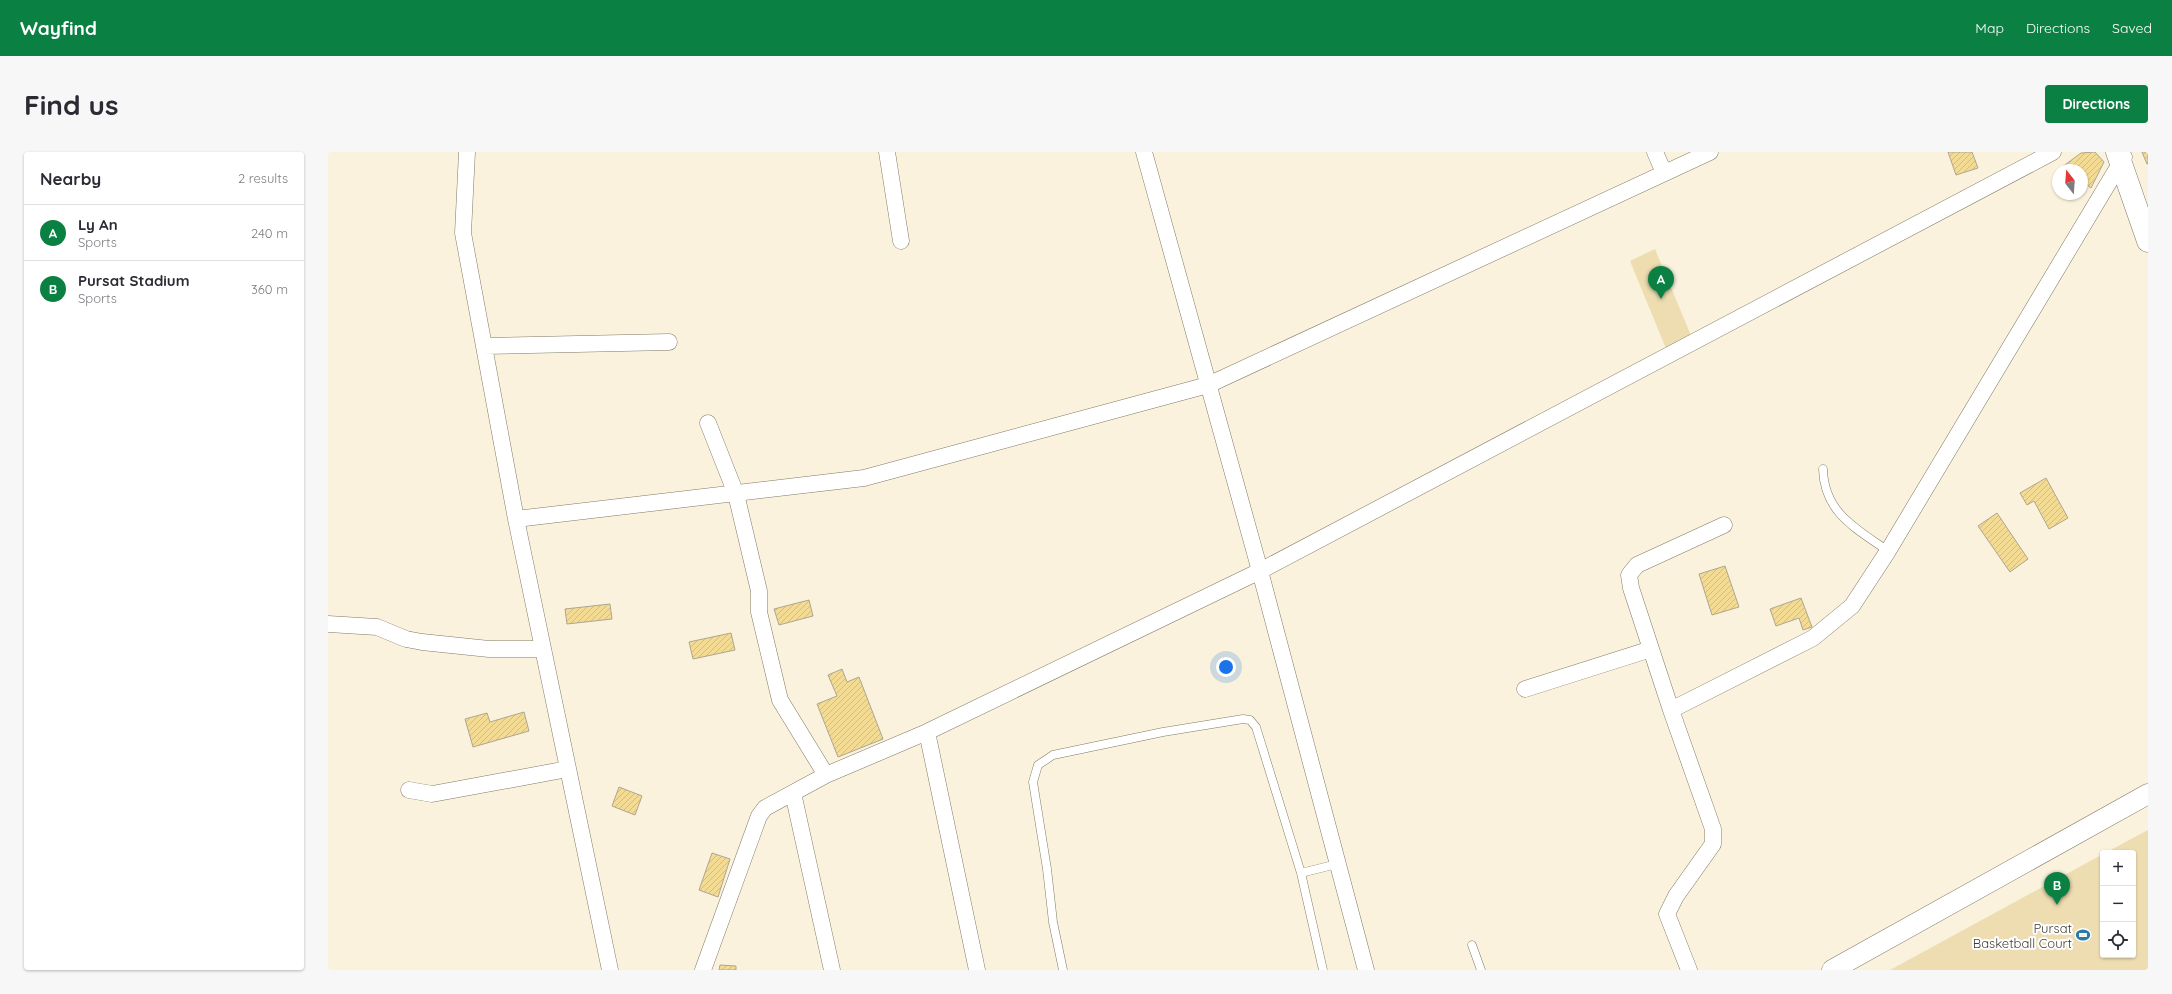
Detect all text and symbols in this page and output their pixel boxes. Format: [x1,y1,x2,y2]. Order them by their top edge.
text: Wayfind [20,16,97,40]
text: Map [1975,19,2004,37]
text: Directions [2026,19,2090,37]
text: Saved [2112,19,2152,37]
button: Directions [2045,85,2148,123]
text: Find us [24,87,118,122]
north arrow [2052,164,2088,200]
text: Nearby [40,168,101,189]
text: 2 results [238,170,288,186]
text: Ly An [78,215,118,234]
text: A [49,225,57,241]
text: 240 m [251,225,288,241]
text: Sports [78,234,117,250]
pin: A [1648,266,1674,299]
text: Pursat Stadium [78,271,190,290]
text: B [49,281,57,297]
text: 360 m [251,281,288,297]
text: Sports [78,290,117,306]
your location [1216,657,1236,677]
map controls [2100,850,2136,958]
button: + [2100,850,2136,886]
pin: B [2044,872,2070,905]
button: − [2100,886,2136,922]
place label: Pursat Basketball Court [1973,920,2072,951]
button: locate [2100,922,2136,958]
sports icon: Pursat Basketball Court [2075,927,2091,943]

